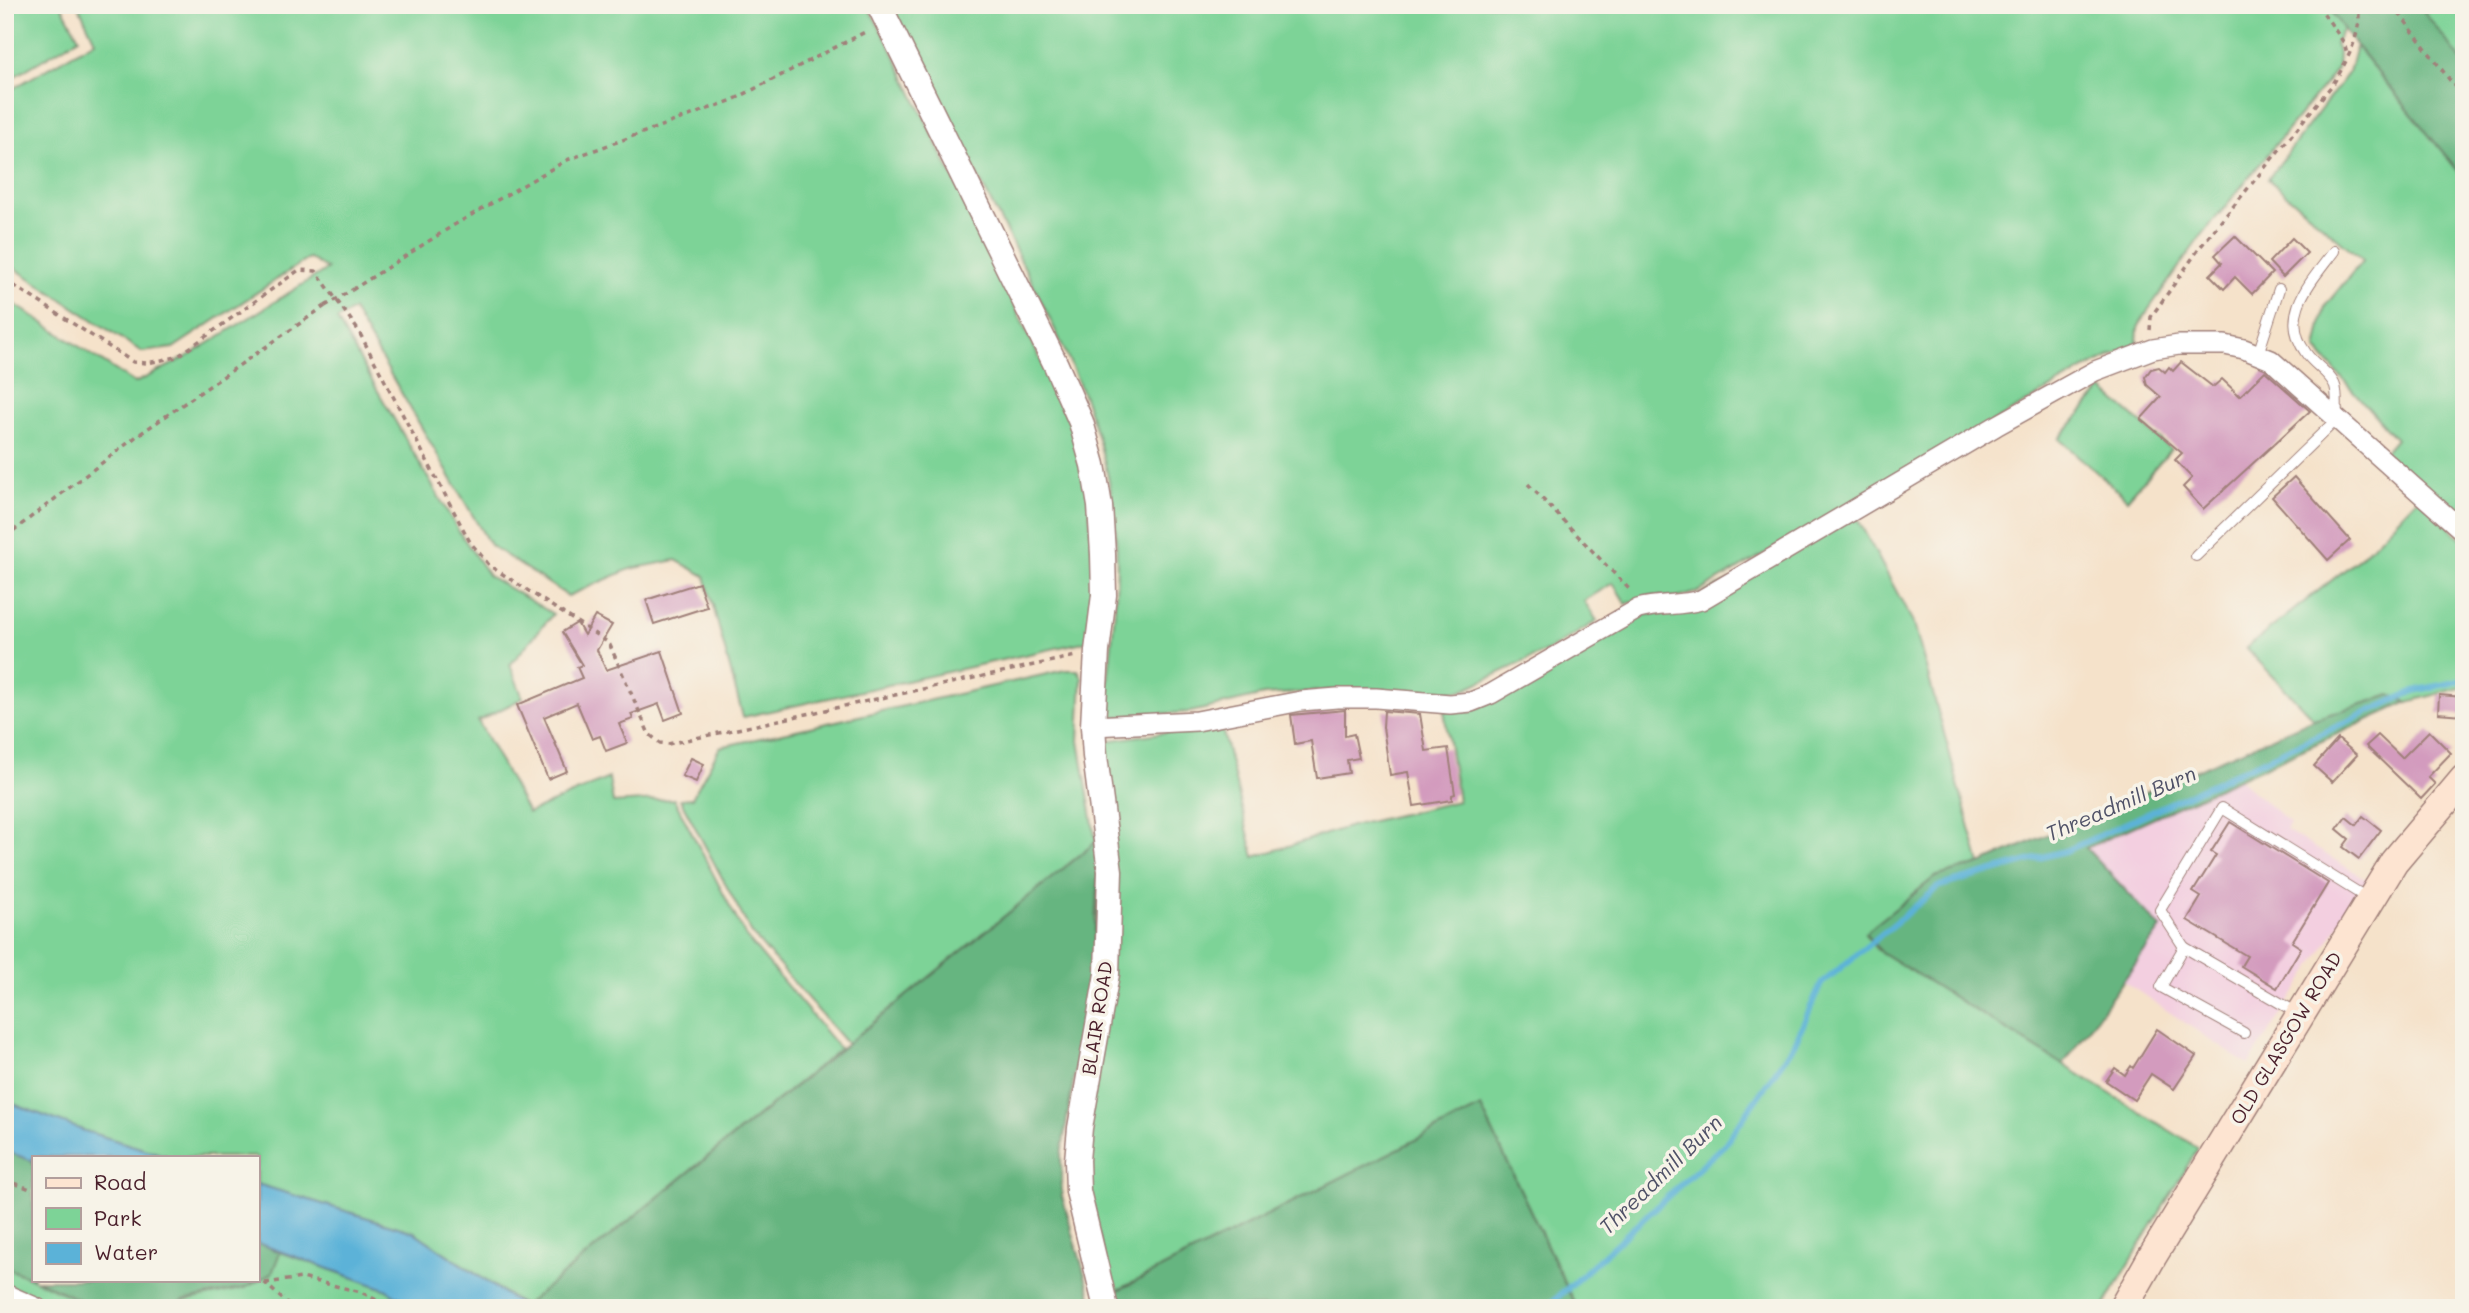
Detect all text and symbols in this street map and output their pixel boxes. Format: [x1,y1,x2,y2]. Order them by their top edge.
water label: Threadmill Burn [2041,759,2200,846]
street label: OLD GLASGOW ROAD [2224,947,2347,1129]
street label: BLAIR ROAD [1075,959,1118,1077]
water label: Threadmill Burn [1593,1108,1727,1239]
legend [32,1156,259,1282]
text: Road [94,1168,146,1195]
text: Park [94,1204,142,1231]
text: Water [94,1238,158,1265]

